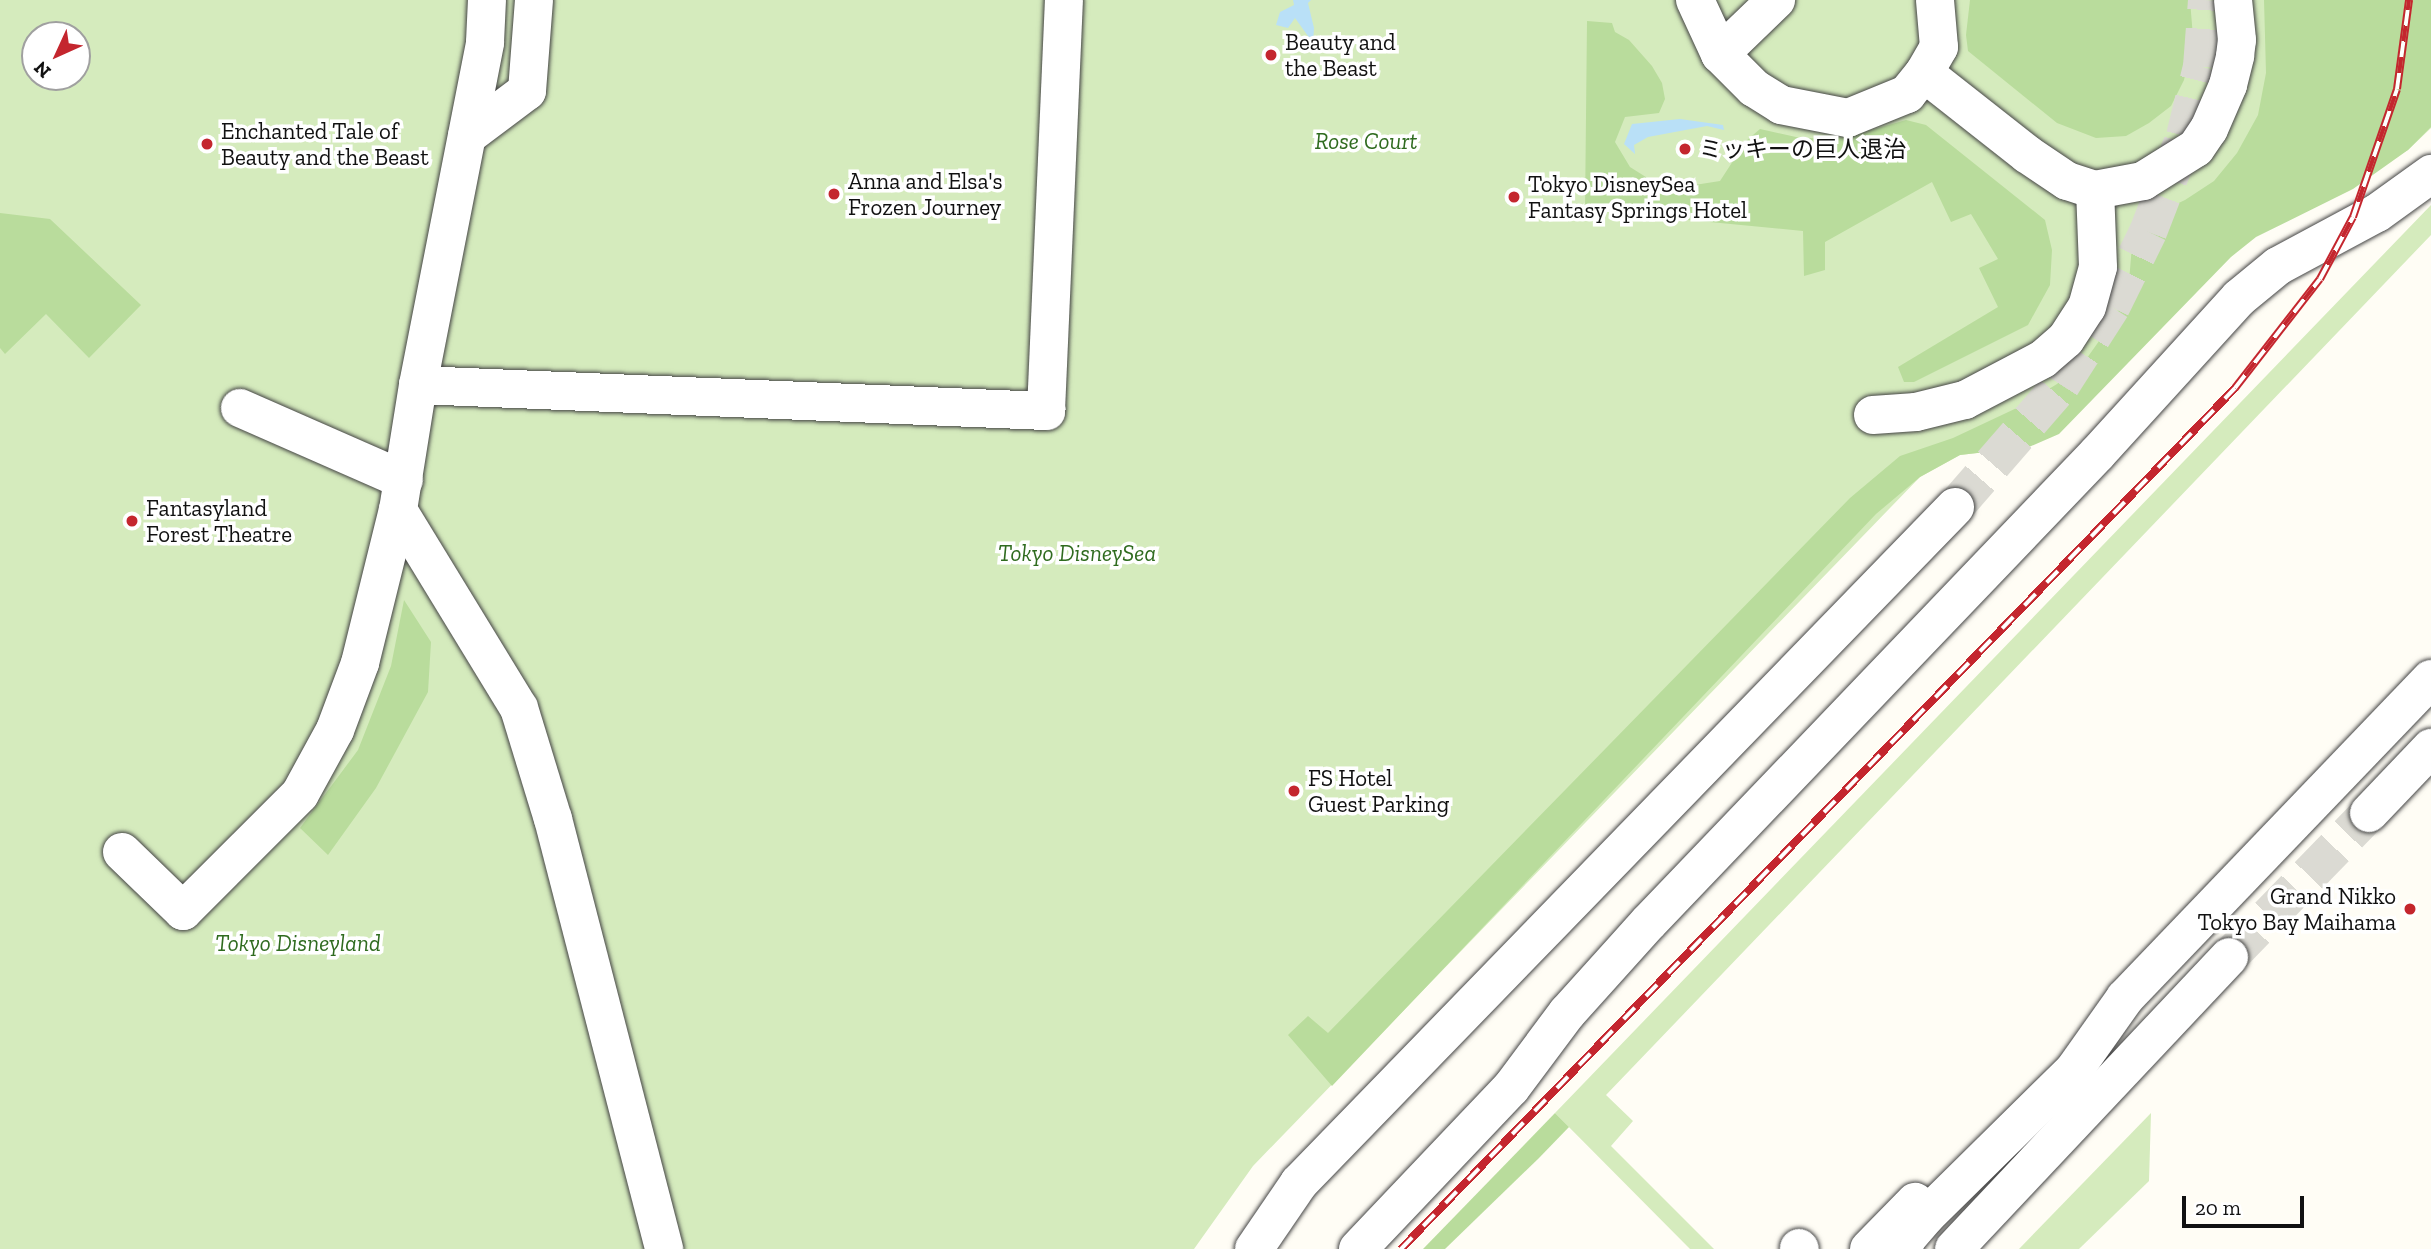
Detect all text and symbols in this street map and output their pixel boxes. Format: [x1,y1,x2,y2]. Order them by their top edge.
north arrow [21,21,91,91]
place label: Beauty and the Beast [1285,28,1396,82]
marker: Beauty and the Beast [1263,47,1279,63]
text: N [29,57,55,83]
place label: Enchanted Tale of Beauty and the Beast [221,117,429,171]
park label: Rose Court [1315,127,1417,155]
place label: ミッキーの巨人退治 [1699,135,1906,163]
marker: Enchanted Tale of Beauty and the Beast [199,136,215,152]
marker: ミッキーの巨人退治 [1677,141,1693,157]
place label: Anna and Elsa's Frozen Journey [848,167,1003,221]
place label: Tokyo DisneySea Fantasy Springs Hotel [1528,170,1748,224]
marker: Anna and Elsa's Frozen Journey [826,186,842,202]
marker: Tokyo DisneySea Fantasy Springs Hotel [1506,189,1522,205]
place label: Fantasyland Forest Theatre [146,494,293,548]
marker: Fantasyland Forest Theatre [124,513,140,529]
park label: Tokyo DisneySea [998,539,1156,567]
place label: FS Hotel Guest Parking [1308,764,1449,818]
marker: FS Hotel Guest Parking [1286,783,1302,799]
place label: Grand Nikko Tokyo Bay Maihama [2197,882,2396,936]
marker: Grand Nikko Tokyo Bay Maihama [2402,901,2418,917]
park label: Tokyo Disneyland [215,929,381,957]
scale bar [2186,1182,2308,1226]
text: 20 m [2195,1195,2241,1220]

